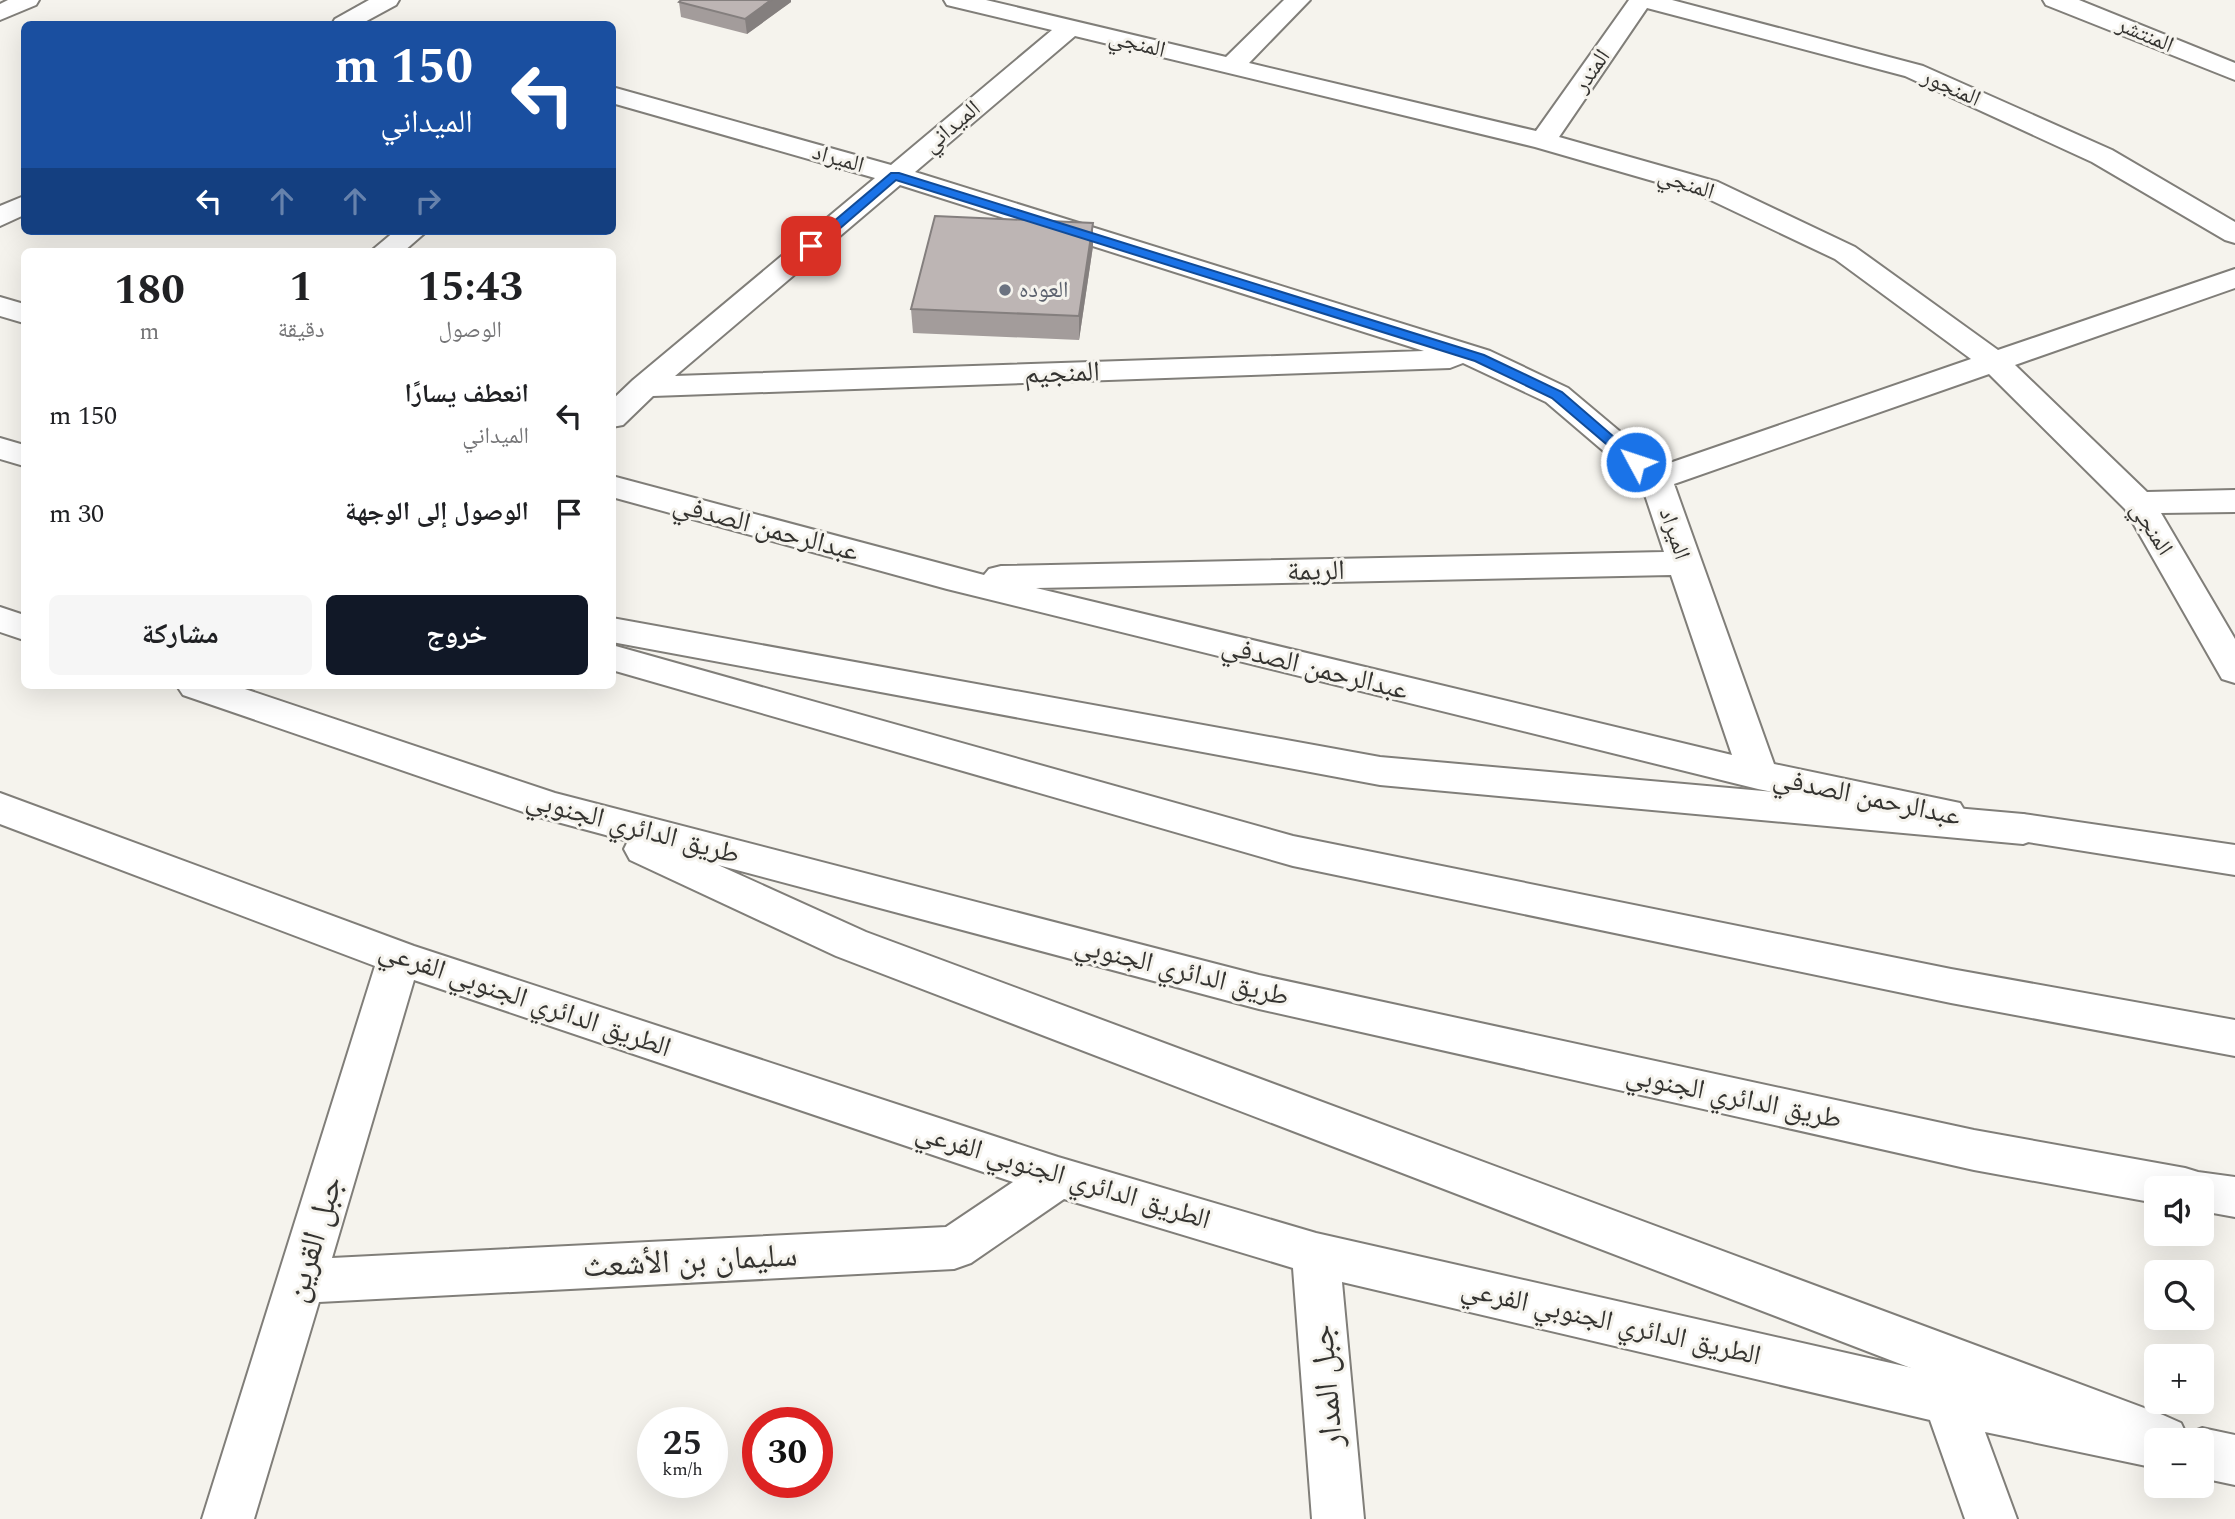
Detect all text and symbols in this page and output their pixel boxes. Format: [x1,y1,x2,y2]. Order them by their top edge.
street label: المنتشر [2110,7,2179,63]
street label: المنجي [1105,20,1169,68]
text: 150 m [334,30,473,105]
street label: المندر [1564,42,1620,101]
icon: left [497,49,588,140]
street label: المنجور [1915,59,1986,117]
street label: الميداني [915,92,989,162]
text: الميداني [380,98,473,147]
street label: الميراد [808,135,868,183]
street label: المنجي [1653,158,1719,210]
icon: left [190,182,228,220]
icon: ahead [263,182,301,220]
icon: ahead [336,182,374,220]
icon: right [409,182,447,220]
pin [781,216,841,276]
icon: arrive [792,227,830,265]
text: 1 [289,256,313,319]
text: 15:43 [417,256,523,319]
text: 180 [114,259,185,322]
place label: العوده [1019,273,1069,308]
marker: العوده [997,282,1013,298]
text: دقيقة [278,313,324,348]
text: الوصول [438,313,502,348]
text: m [139,315,159,350]
street label: المنجيم [1023,350,1101,396]
text: انعطف يسارًا [405,374,529,414]
text: 150 m [49,396,117,436]
icon: left [550,397,588,435]
text: الميداني [462,419,529,454]
position arrow [1599,425,1673,499]
street label: عبدالرحمن الصدفي [668,483,864,574]
text: الوصول إلى الوجهة [345,492,529,532]
text: 30 m [49,494,104,534]
icon: arrive [550,495,588,533]
street label: المنجي [2121,495,2181,563]
street label: الميراد [1649,504,1699,564]
street label: الريمة [1287,549,1345,593]
button: مشاركة [49,595,312,675]
button: خروج [326,595,588,675]
street label: عبدالرحمن الصدفي [1217,624,1413,712]
street label: عبدالرحمن الصدفي [1769,756,1965,838]
street label: طريق الدائري الجنوبي [521,778,745,876]
street label: طريق الدائري الجنوبي [1070,924,1294,1019]
street label: الطريق الدائري الجنوبي الفرعي [373,929,677,1069]
street label: طريق الدائري الجنوبي [1622,1053,1846,1141]
street label: الطريق الدائري الجنوبي الفرعي [910,1111,1216,1241]
street label: جبل القرين [271,1170,357,1308]
map controls [2144,1176,2214,1498]
button: sound [2144,1176,2214,1246]
street label: سليمان بن الأشعث [581,1230,799,1292]
button: search [2144,1260,2214,1330]
street label: الطريق الدائري الجنوبي الفرعي [1457,1267,1765,1378]
street label: جبل المدار [1297,1323,1357,1450]
button: + [2144,1344,2214,1414]
speed limit sign: 30 [742,1407,833,1498]
text: 25 [663,1417,702,1470]
button: − [2144,1428,2214,1498]
text: km/h [662,1456,703,1483]

